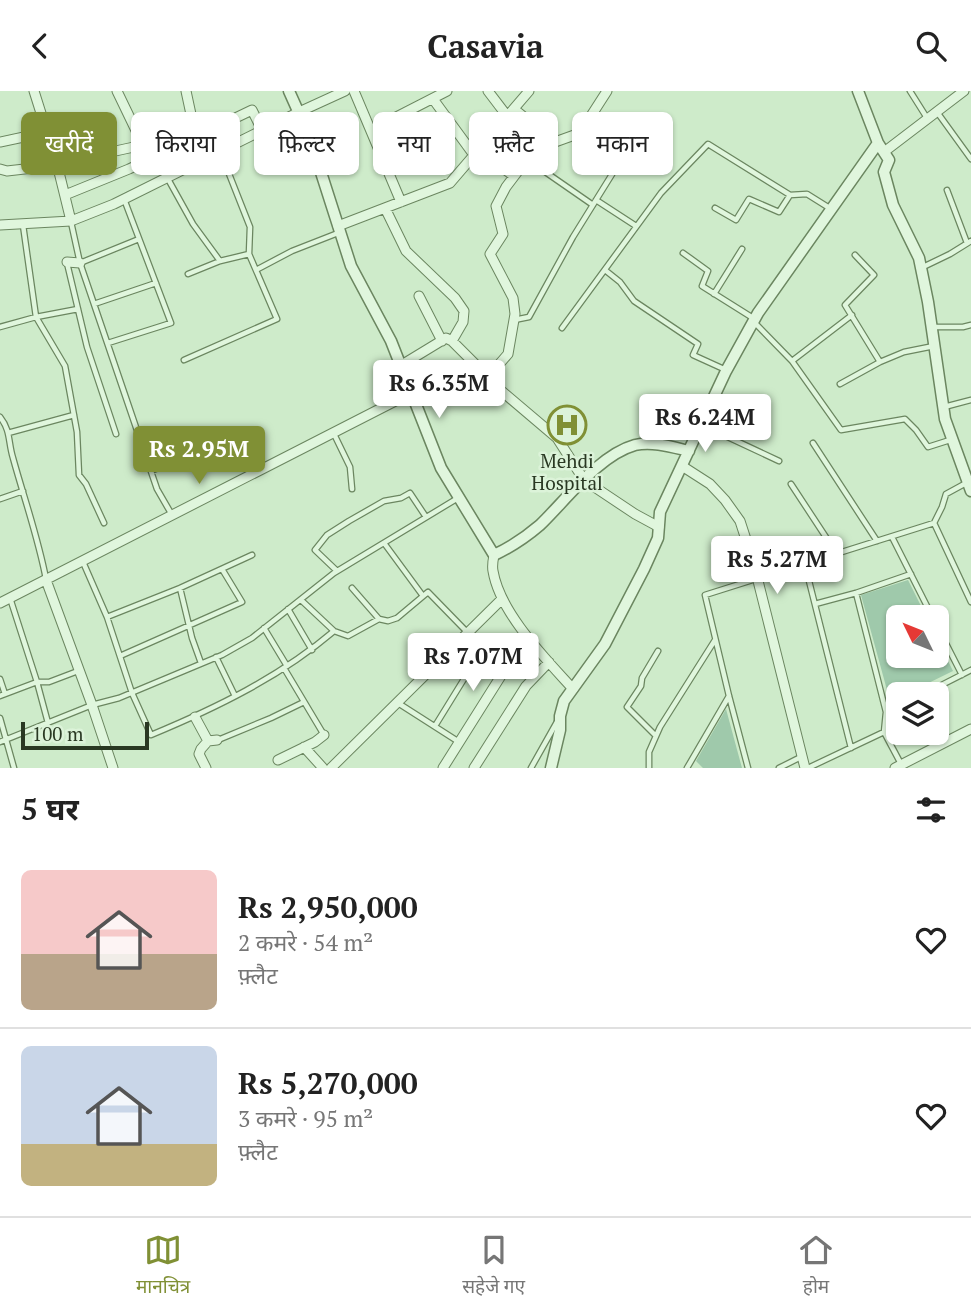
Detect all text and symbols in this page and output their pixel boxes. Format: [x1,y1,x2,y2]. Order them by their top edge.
text: Casavia [427,25,544,67]
icon: back [21,27,59,65]
icon: search [912,27,950,65]
chip: खरीदें [21,112,117,175]
chip: किराया [131,112,240,175]
chip: फ़िल्टर [254,112,359,175]
chip: नया [373,112,455,175]
chip: फ़्लैट [469,112,558,175]
chip: मकान [572,112,673,175]
pin: Rs 6.35M [367,361,511,420]
text: Rs 6.35M [389,367,489,398]
pin: Rs 6.24M [633,395,777,454]
text: Rs 6.24M [655,401,755,432]
hospital icon: Mehdi Hospital [546,404,588,446]
pin: Rs 2.95M [127,427,271,486]
text: Rs 2.95M [149,433,249,464]
place label: Mehdi Hospital [531,448,603,495]
pin: Rs 5.27M [705,537,849,596]
text: Rs 5.27M [727,543,827,574]
north arrow [886,605,948,669]
map controls [886,605,949,745]
pin: Rs 7.07M [401,633,545,693]
text: Rs 7.07M [424,640,522,671]
button: layers [886,682,949,745]
scale bar [21,719,149,751]
text: 100 m [32,721,83,746]
text: 5 घर [21,789,79,829]
icon: filters [912,791,950,829]
text: Rs 2,950,000 [238,887,418,927]
icon: home [77,898,161,982]
icon: heart [912,921,950,959]
text: 2 कमरे · 54 m² [238,927,373,958]
text: फ़्लैट [238,960,278,991]
text: Rs 5,270,000 [238,1063,418,1103]
icon: home [77,1074,161,1158]
icon: heart [912,1097,950,1135]
text: 3 कमरे · 95 m² [238,1103,373,1134]
text: फ़्लैट [238,1136,278,1167]
tab: मानचित्र [136,1231,190,1301]
tab: सहेजे गए [462,1231,525,1301]
tab: होम [797,1231,835,1301]

